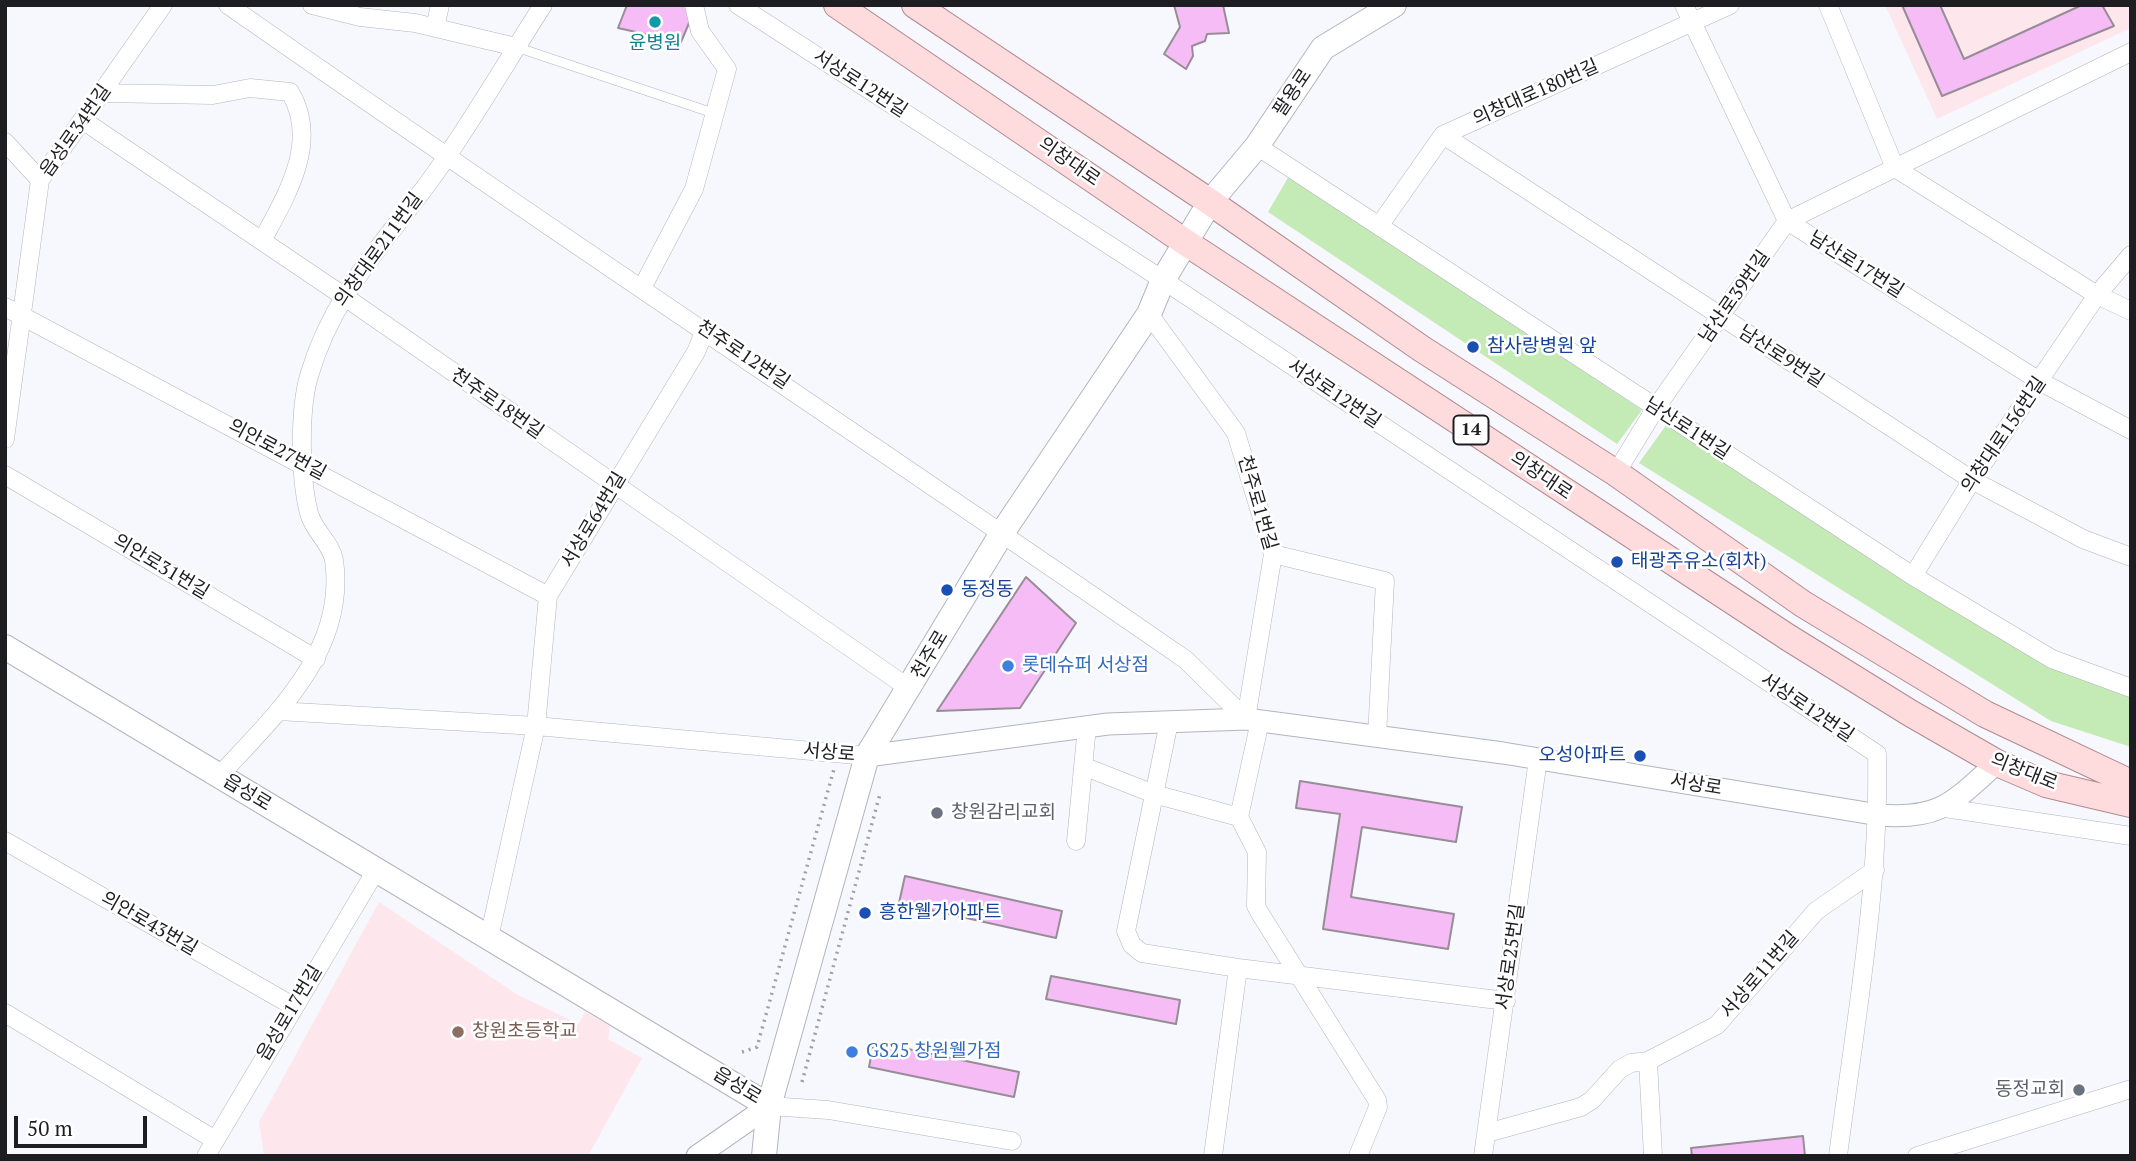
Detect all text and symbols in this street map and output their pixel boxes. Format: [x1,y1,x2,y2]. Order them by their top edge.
marker: 윤병원 [647,14,663,30]
place label: 윤병원 [629,33,681,55]
street label: 서상로12번길 [809,45,911,123]
street label: 의창대로180번길 [1470,55,1602,131]
street label: 팔용로 [1269,65,1317,121]
street label: 읍성로34번길 [36,80,116,182]
street label: 의창대로 [1034,133,1104,191]
street label: 의창대로211번길 [330,189,428,311]
street label: 남산로17번길 [1804,227,1908,303]
street label: 남산로39번길 [1695,246,1775,348]
street label: 천주로12번길 [692,315,794,395]
street label: 남산로9번길 [1734,321,1828,393]
place label: 참사랑병원 앞 [1487,336,1596,358]
marker: 참사랑병원 앞 [1465,339,1481,355]
street label: 서상로12번길 [1283,354,1385,434]
street label: 천주로18번길 [446,364,548,444]
street label: 의창대로156번길 [1957,373,2051,497]
street label: 남산로1번길 [1640,393,1734,465]
street label: 의안로27번길 [224,415,330,485]
road number: 14 [1454,416,1488,444]
street label: 의창대로 [1506,447,1576,505]
street label: 천주로1번길 [1233,453,1281,553]
street label: 서상로64번길 [557,468,631,572]
street label: 의안로31번길 [109,530,213,604]
place label: 태광주유소(회차) [1631,551,1766,573]
marker: 태광주유소(회차) [1609,554,1625,570]
place label: 동정동 [961,579,1013,601]
marker: 동정동 [939,582,955,598]
street label: 천주로 [907,627,953,683]
place label: 롯데슈퍼 서상점 [1022,655,1149,677]
marker: 롯데슈퍼 서상점 [1000,658,1016,674]
street label: 서상로12번길 [1756,668,1858,748]
street label: 서상로 [802,739,856,767]
place label: 오성아파트 [1539,745,1626,767]
marker: 오성아파트 [1632,748,1648,764]
street label: 의창대로 [1987,748,2061,796]
street label: 읍성로 [219,770,275,816]
street label: 서상로 [1668,770,1724,800]
place label: 창원감리교회 [951,802,1056,824]
marker: 창원감리교회 [929,805,945,821]
street label: 의안로43번길 [97,887,201,961]
place label: 흥한웰가아파트 [879,902,1001,924]
street label: 서상로25번길 [1492,902,1530,1012]
marker: 흥한웰가아파트 [857,905,873,921]
street label: 서상로11번길 [1716,927,1804,1023]
street label: 읍성로17번길 [253,961,327,1065]
place label: 창원초등학교 [472,1021,577,1043]
marker: 창원초등학교 [450,1024,466,1040]
place label: GS25 창원웰가점 [866,1041,1002,1063]
marker: GS25 창원웰가점 [844,1044,860,1060]
street label: 읍성로 [709,1063,765,1109]
place label: 동정교회 [1995,1079,2065,1101]
marker: 동정교회 [2071,1082,2087,1098]
scale bar [18,1102,150,1146]
text: 50 m [27,1114,73,1142]

